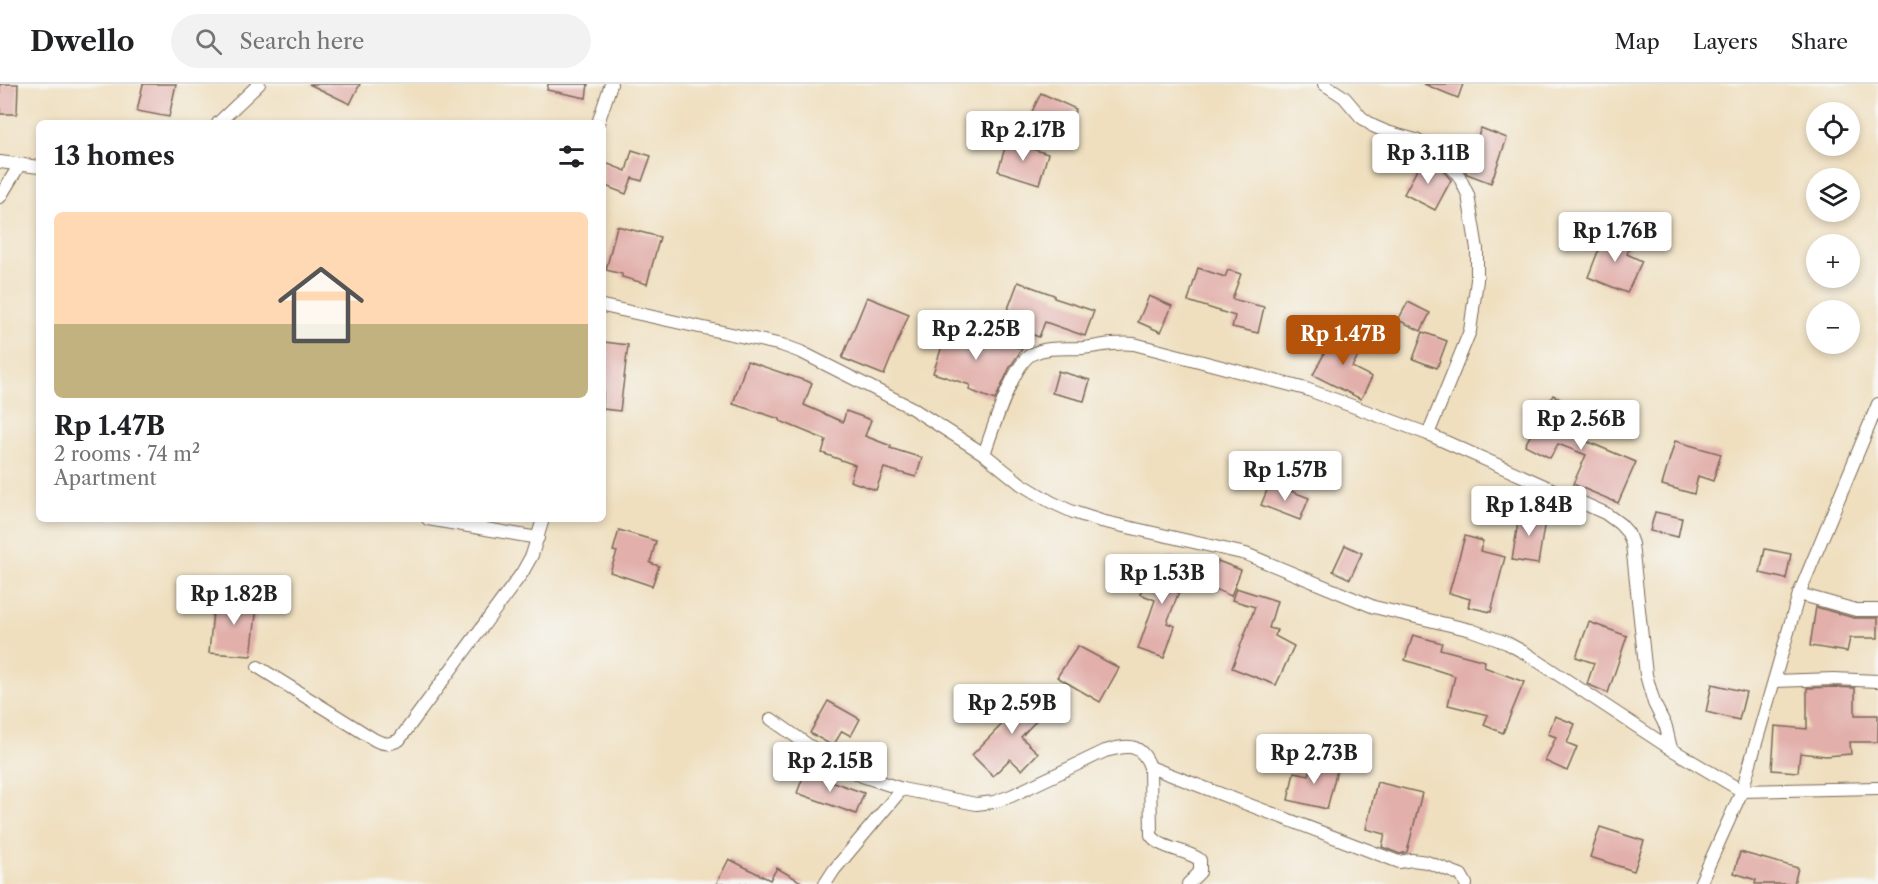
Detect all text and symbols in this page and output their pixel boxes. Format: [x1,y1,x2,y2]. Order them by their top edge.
search box [171,14,591,68]
text: Dwello [30,24,135,58]
icon: search [192,25,225,58]
text: Search here [240,28,364,55]
text: Map [1615,29,1660,54]
text: Layers [1693,29,1758,54]
text: Share [1791,29,1848,54]
map controls [1806,102,1860,354]
button: locate [1806,102,1860,156]
pin: Rp 2.17B [961,111,1085,162]
text: Rp 2.17B [980,118,1066,142]
pin: Rp 3.11B [1366,134,1490,185]
text: 13 homes [54,140,175,172]
icon: filters [555,140,588,173]
text: Rp 3.11B [1386,141,1470,165]
button: layers [1806,168,1860,222]
pin: Rp 1.76B [1553,212,1677,263]
text: Rp 1.76B [1573,219,1657,243]
button: + [1806,234,1860,288]
icon: home [267,251,375,359]
button: − [1806,300,1860,354]
pin: Rp 2.25B [914,310,1038,361]
pin: Rp 1.47B [1281,315,1405,366]
text: Rp 2.25B [932,317,1020,341]
text: Rp 1.47B [1300,322,1386,346]
pin: Rp 2.56B [1519,400,1643,451]
text: Rp 2.56B [1536,407,1626,431]
text: Rp 1.47B [54,410,165,442]
text: 2 rooms · 74 m² [54,442,200,466]
pin: Rp 1.57B [1223,451,1347,502]
text: Rp 1.57B [1243,458,1327,482]
text: Apartment [54,466,157,490]
pin: Rp 1.84B [1467,486,1591,537]
text: Rp 1.84B [1485,493,1573,517]
pin: Rp 1.53B [1100,554,1224,605]
text: Rp 1.53B [1119,561,1205,585]
pin: Rp 1.82B [172,575,296,626]
text: Rp 1.82B [190,582,278,606]
pin: Rp 2.59B [950,684,1074,735]
text: Rp 2.59B [968,691,1057,715]
pin: Rp 2.73B [1252,734,1376,785]
text: Rp 2.73B [1270,741,1358,765]
pin: Rp 2.15B [768,742,892,793]
text: Rp 2.15B [787,749,873,773]

